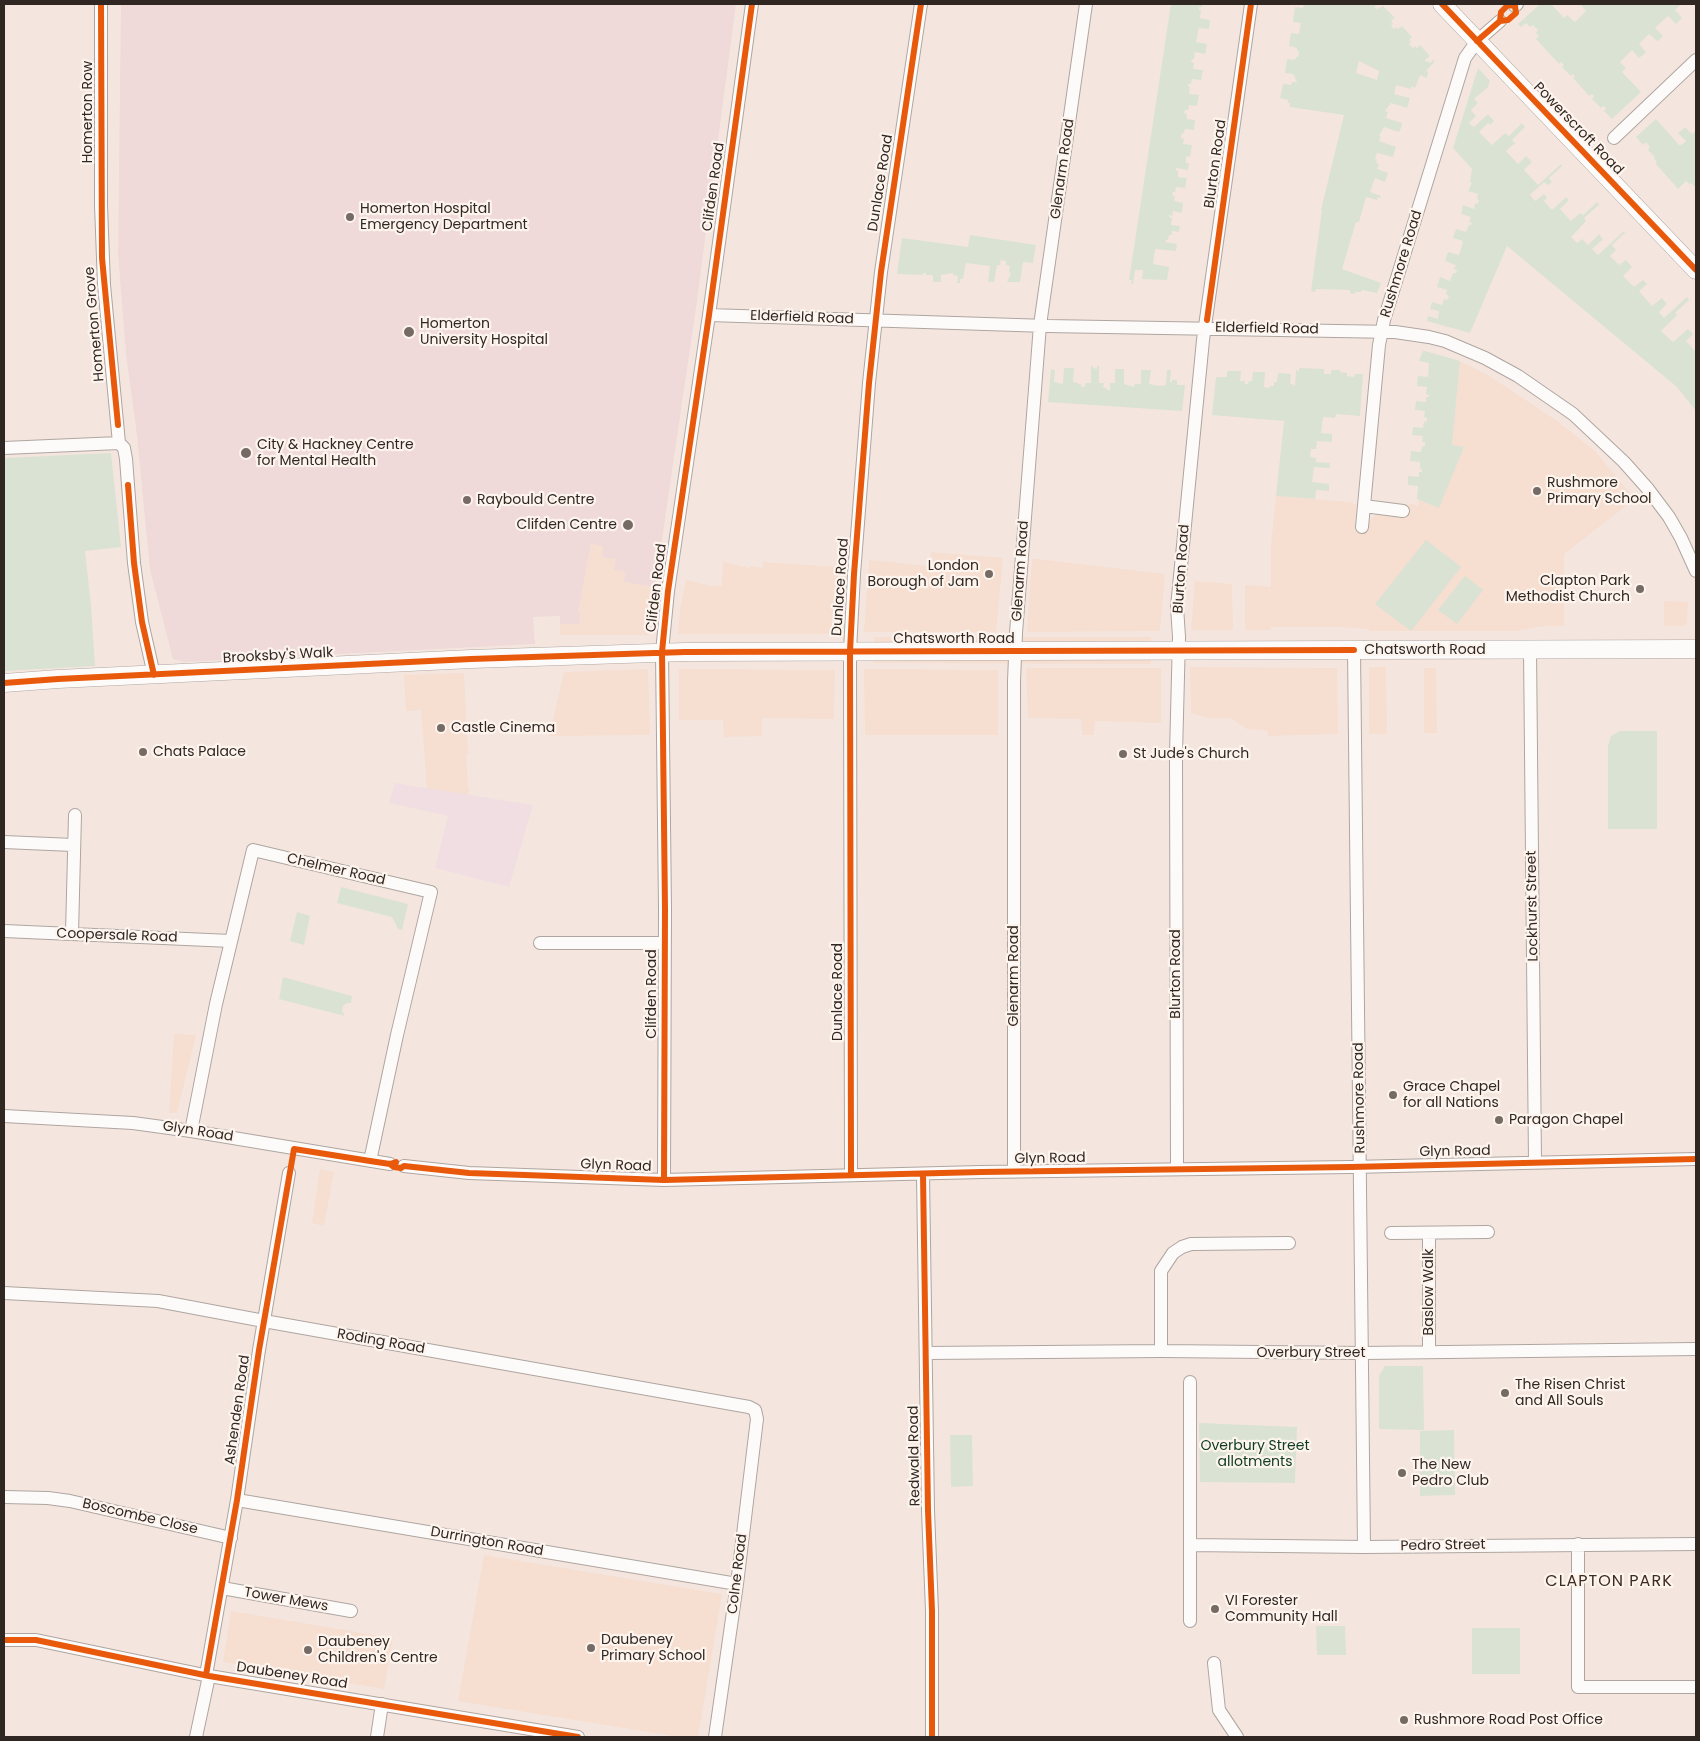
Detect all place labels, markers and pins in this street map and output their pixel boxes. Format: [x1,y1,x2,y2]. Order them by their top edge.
place label: Homerton Hospital Emergency Department [360,201,528,233]
marker: Homerton Hospital Emergency Department [344,211,356,223]
place label: Homerton University Hospital [420,316,548,348]
marker: Homerton University Hospital [402,325,416,339]
place label: City & Hackney Centre for Mental Health [257,437,414,470]
marker: City & Hackney Centre for Mental Health [239,446,253,460]
place label: Rushmore Primary School [1547,475,1652,508]
marker: Rushmore Primary School [1531,485,1543,497]
place label: Raybould Centre [477,492,594,508]
marker: Raybould Centre [461,494,473,506]
place label: Clifden Centre [516,517,617,533]
marker: Clifden Centre [621,518,635,532]
place label: London Borough of Jam [868,558,979,590]
marker: London Borough of Jam [983,568,995,580]
place label: Clapton Park Methodist Church [1506,573,1630,606]
marker: Clapton Park Methodist Church [1634,583,1646,595]
place label: Castle Cinema [451,720,555,736]
marker: Castle Cinema [435,722,447,734]
place label: Chats Palace [153,744,246,760]
marker: Chats Palace [137,746,149,758]
place label: St Jude's Church [1133,746,1249,762]
marker: St Jude's Church [1117,748,1129,760]
place label: Grace Chapel for all Nations [1403,1079,1500,1112]
marker: Grace Chapel for all Nations [1387,1089,1399,1101]
place label: Paragon Chapel [1509,1112,1623,1128]
marker: Paragon Chapel [1493,1114,1505,1126]
place label: The Risen Christ and All Souls [1515,1377,1625,1410]
marker: The Risen Christ and All Souls [1499,1387,1511,1399]
place label: The New Pedro Club [1412,1457,1489,1490]
marker: The New Pedro Club [1396,1467,1408,1479]
place label: VI Forester Community Hall [1225,1593,1338,1625]
marker: VI Forester Community Hall [1209,1603,1221,1615]
place label: Daubeney Primary School [601,1632,706,1664]
place label: Daubeney Children's Centre [318,1634,438,1666]
marker: Daubeney Primary School [585,1642,597,1654]
marker: Daubeney Children's Centre [302,1644,314,1656]
place label: Rushmore Road Post Office [1414,1712,1603,1728]
marker: Rushmore Road Post Office [1398,1714,1410,1726]

